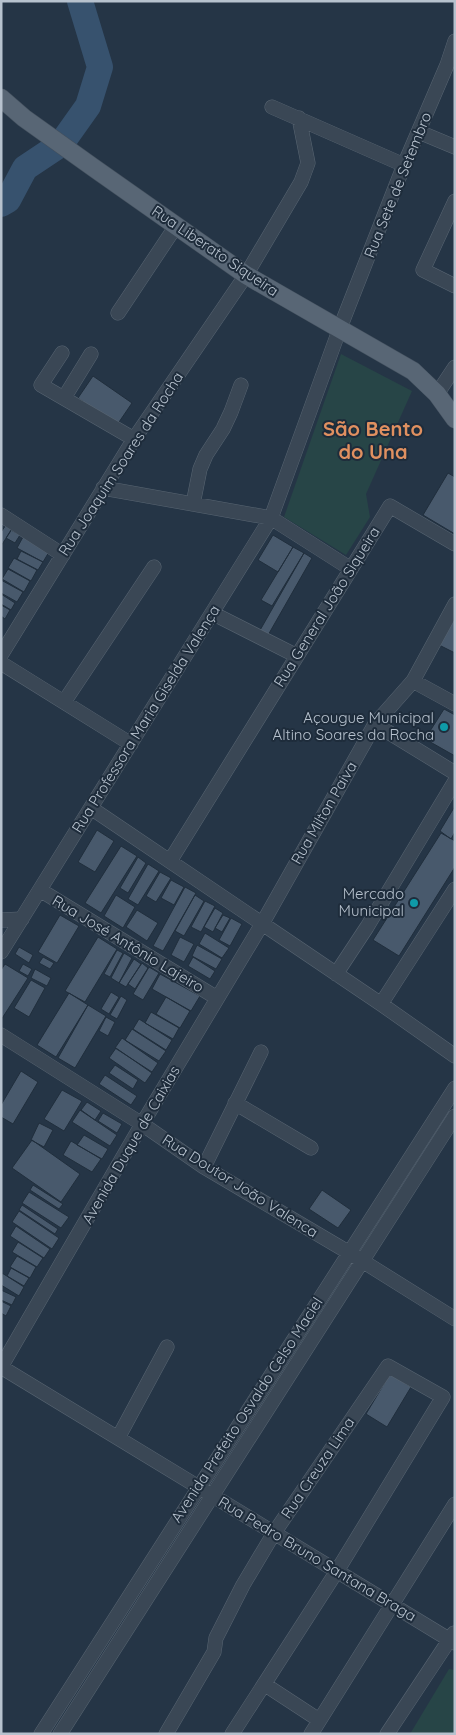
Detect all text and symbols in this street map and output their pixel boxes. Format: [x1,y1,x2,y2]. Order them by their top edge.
street label: Rua Sete de Setembro [360,109,435,260]
street label: Rua Liberato Siqueira [148,201,282,300]
street label: Rua Joaquim Soares da Rocha [54,368,187,559]
district label: São Bento do Una [323,416,423,464]
street label: Rua General João Siqueira [269,523,384,690]
street label: Rua Professora Maria Giselda Valença [67,601,224,836]
place label: Açougue Municipal Altino Soares da Rocha [272,708,434,744]
marker: Açougue Municipal Altino Soares da Rocha [438,721,450,733]
street label: Rua Milton Paiva [286,758,361,868]
place label: Mercado Municipal [339,884,404,920]
street label: Rua José Antônio Lajeiro [49,891,208,996]
marker: Mercado Municipal [408,897,420,909]
street label: Avenida Duque de Caixias [77,1062,184,1227]
street label: Rua Doutor João Valenca [159,1130,322,1241]
street label: Avenida Prefeito Osvaldo Celso Maciel [167,1294,327,1526]
street label: Rua Creuza Lima [277,1413,359,1522]
street label: Rua Pedro Bruno Santana Braga [215,1492,420,1625]

